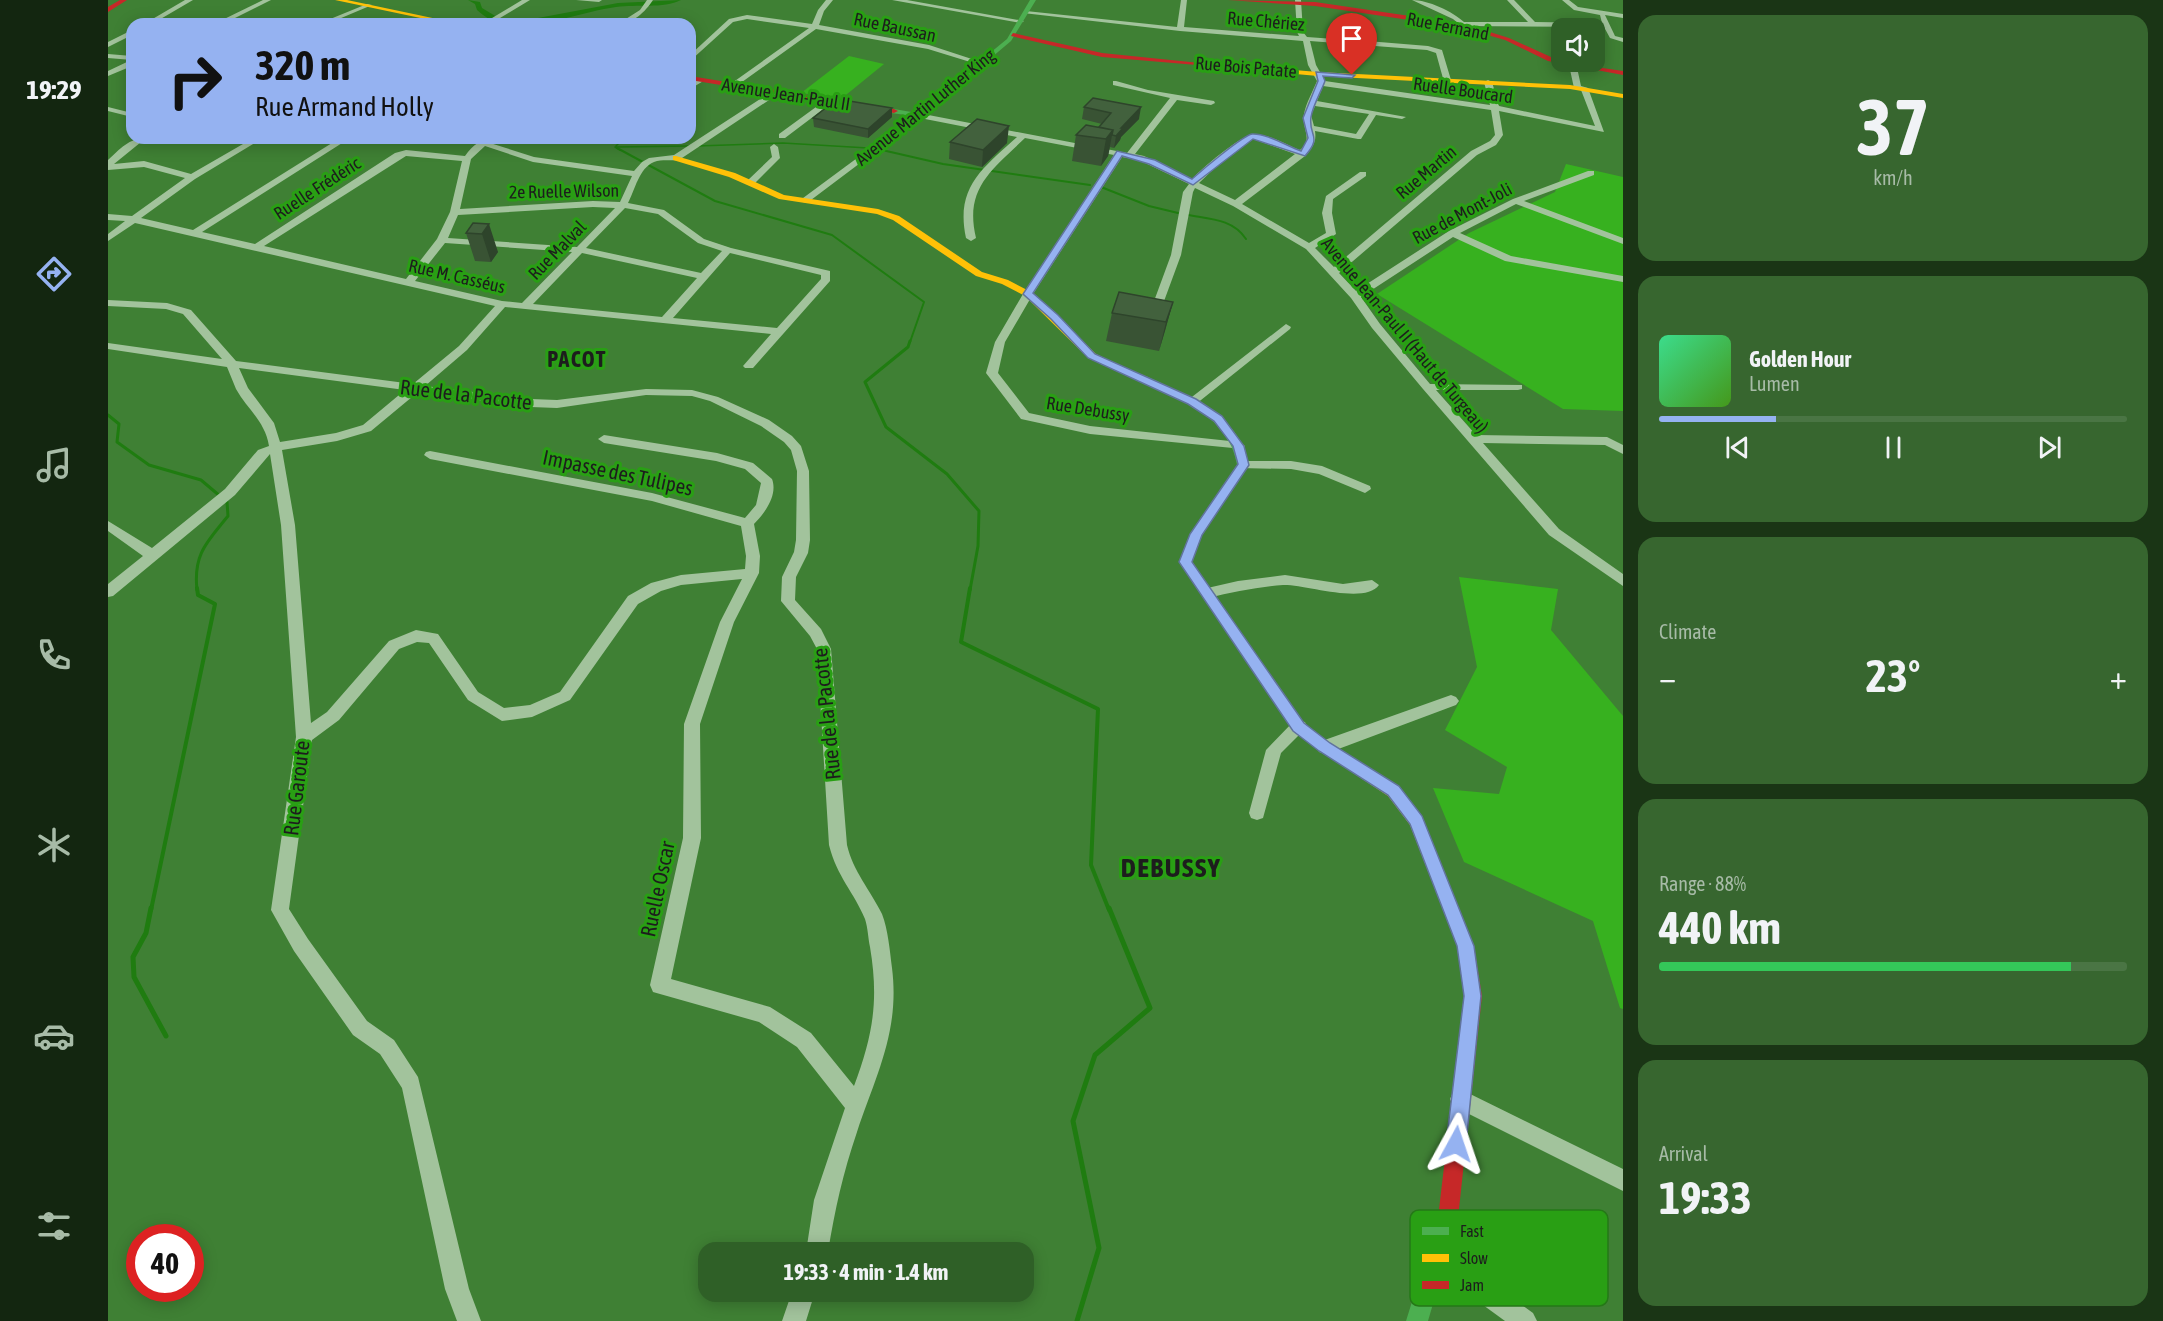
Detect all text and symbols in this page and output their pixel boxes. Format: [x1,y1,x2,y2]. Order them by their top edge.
street label: Rue Chériez [1227,7,1306,35]
street label: Rue Baussan [852,8,938,46]
street label: Rue Fernand [1405,8,1491,44]
pin [1326,13,1377,75]
map controls [1551,18,1605,72]
button: sound [1551,18,1605,72]
icon: arrive [1335,22,1368,55]
text: 320 m [255,41,350,89]
icon: right [156,42,234,120]
street label: Avenue Martin Luther King [851,44,999,170]
street label: Rue Bois Patate [1194,52,1298,82]
street label: Avenue Jean-Paul II [720,73,852,115]
street label: Ruelle Boucard [1412,73,1514,107]
text: 19:29 [26,74,82,105]
text: 37 [1856,82,1930,172]
text: Rue Armand Holly [255,91,434,122]
street label: Rue Martin [1392,141,1460,203]
street label: Ruelle Frédéric [270,152,365,224]
text: km/h [1873,166,1913,189]
street label: Rue de Mont-Joli [1409,178,1515,248]
street label: 2e Ruelle Wilson [509,180,619,202]
street label: Rue Malval [524,216,590,284]
street label: Avenue Jean-Paul II (Haut de Turgeau) [1317,233,1493,437]
icon: directions [33,253,75,295]
street label: Rue M. Casséus [407,255,507,297]
district label: PACOT [547,346,607,372]
text: Golden Hour [1749,346,1851,372]
text: Lumen [1749,372,1800,395]
street label: Rue de la Pacotte [399,374,533,414]
street label: Rue Debussy [1045,392,1131,426]
icon: previous [1721,431,1754,464]
icon: pause [1877,431,1910,464]
icon: next [2033,431,2066,464]
icon: music [33,444,75,486]
street label: Impasse des Tulipes [541,444,695,500]
text: Climate [1659,620,1716,643]
icon: phone [33,634,75,676]
street label: Rue de la Pacotte [807,647,845,781]
text: 23° [1866,650,1920,702]
text: − [1659,658,1676,696]
text: + [2110,658,2127,696]
street label: Rue Garoute [278,739,314,837]
icon: climate [33,824,75,866]
street label: Ruelle Oscar [635,838,679,939]
district label: DEBUSSY [1121,852,1221,883]
text: Range · 88% [1659,872,1746,895]
text: 440 km [1659,902,1781,954]
icon: car [33,1015,75,1057]
position arrow [1424,1112,1488,1176]
text: Arrival [1659,1142,1708,1165]
text: 19:33 [1659,1172,1752,1224]
icon: filters [33,1205,75,1247]
legend [1410,1210,1608,1306]
text: Fast [1460,1222,1484,1240]
speed limit sign: 40 [126,1224,204,1302]
text: Slow [1460,1249,1488,1267]
text: 19:33 · 4 min · 1.4 km [784,1259,948,1285]
text: Jam [1460,1276,1484,1294]

